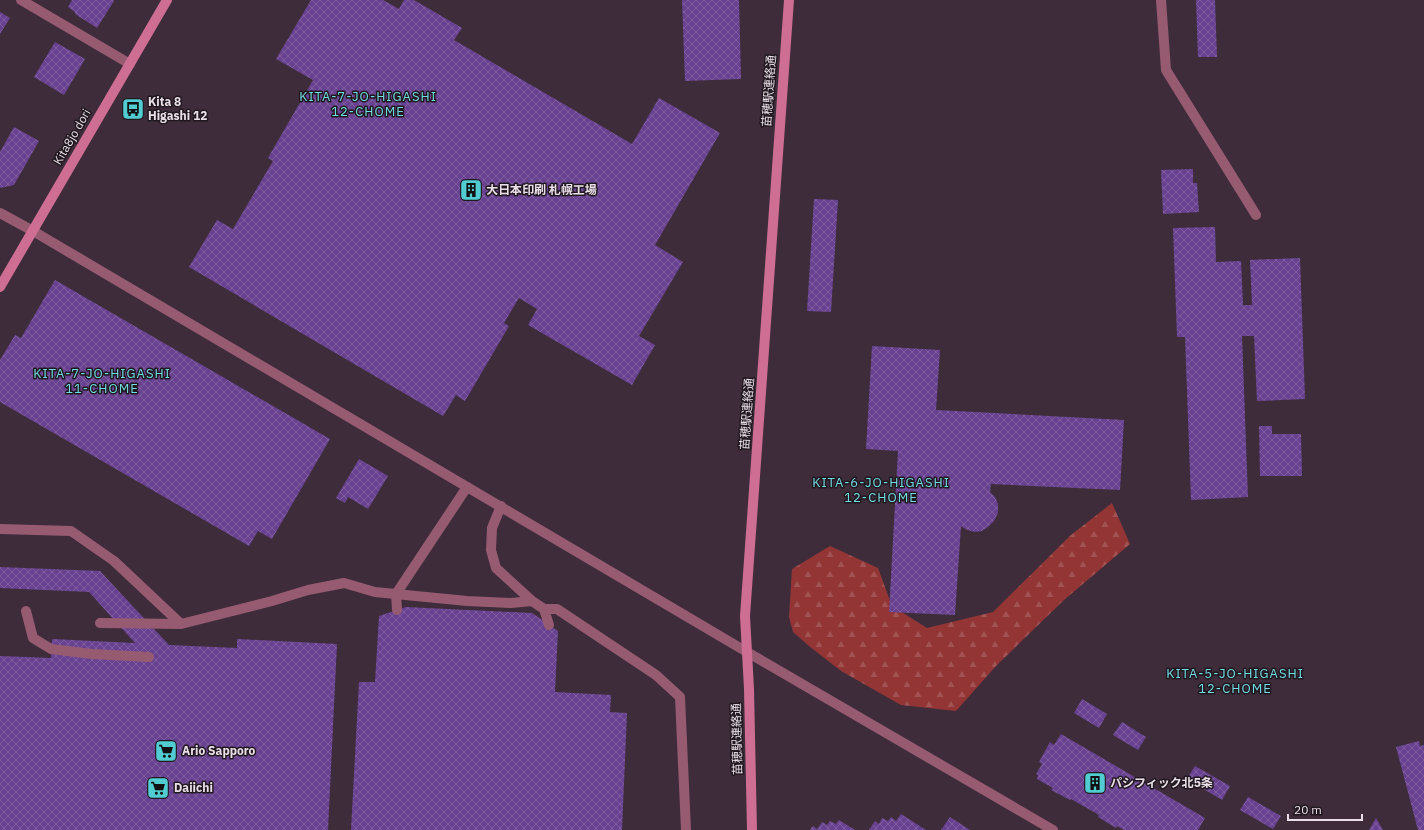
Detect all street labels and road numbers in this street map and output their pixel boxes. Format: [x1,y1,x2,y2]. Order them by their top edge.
street label: 苗穂駅連絡通 [759,55,778,127]
street label: Kita8jo dori [50,106,94,167]
street label: 苗穂駅連絡通 [737,378,756,450]
street label: 苗穂駅連絡通 [728,703,745,775]

